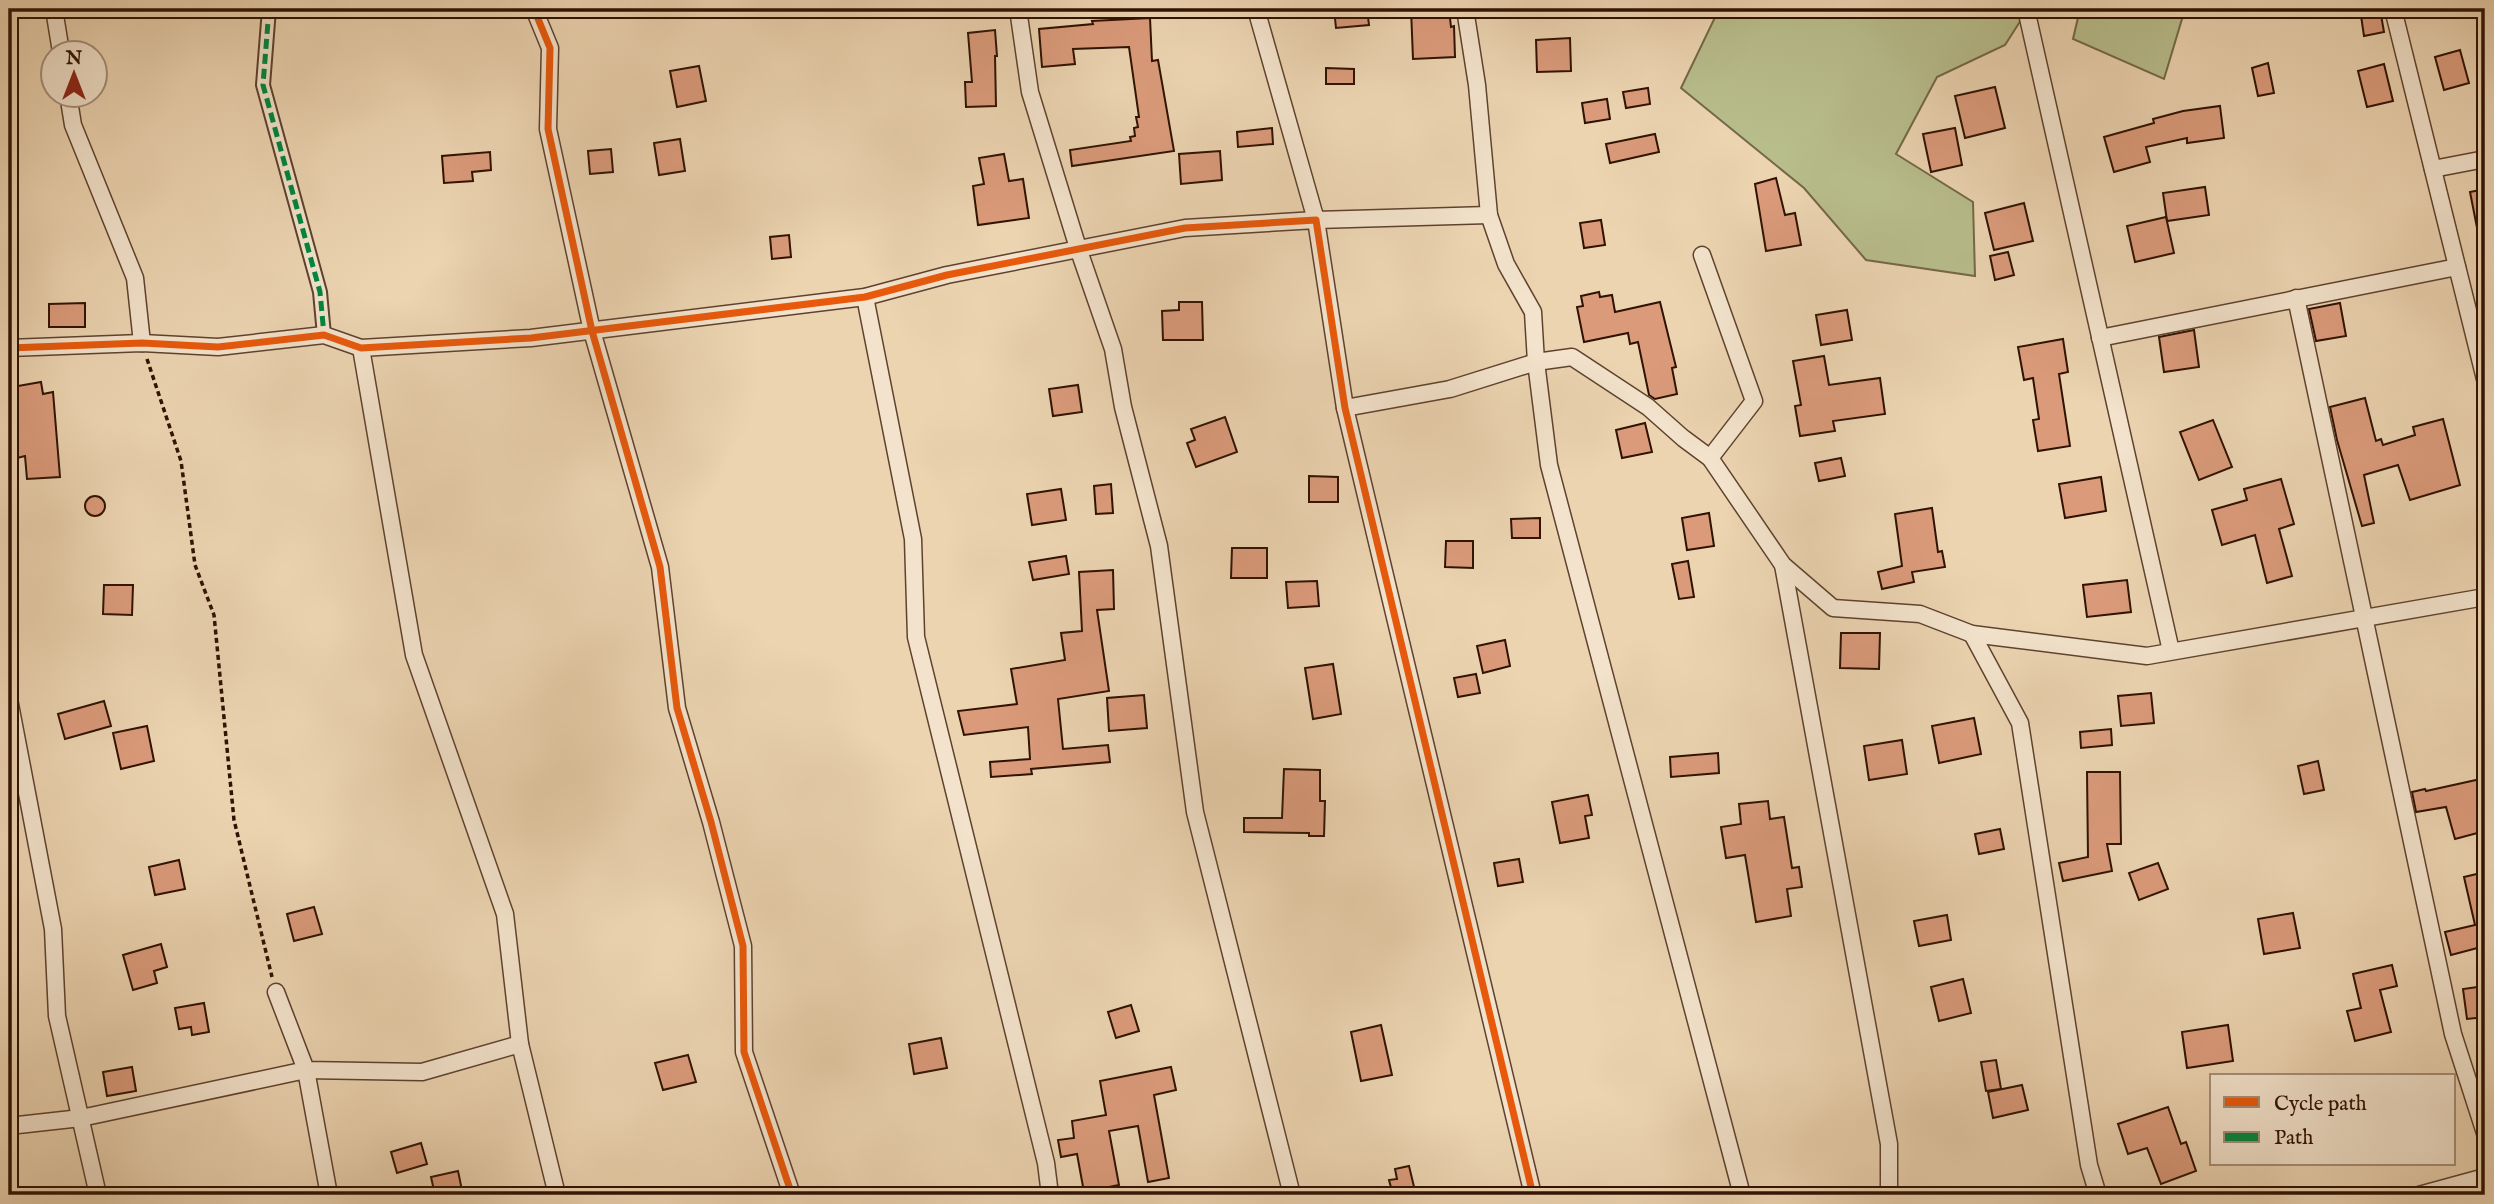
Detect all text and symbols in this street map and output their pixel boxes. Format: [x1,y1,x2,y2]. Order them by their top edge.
north arrow [38,38,108,108]
text: N [65,47,83,71]
legend [2210,1074,2456,1166]
text: Cycle path [2274,1091,2367,1118]
text: Path [2274,1125,2313,1152]

